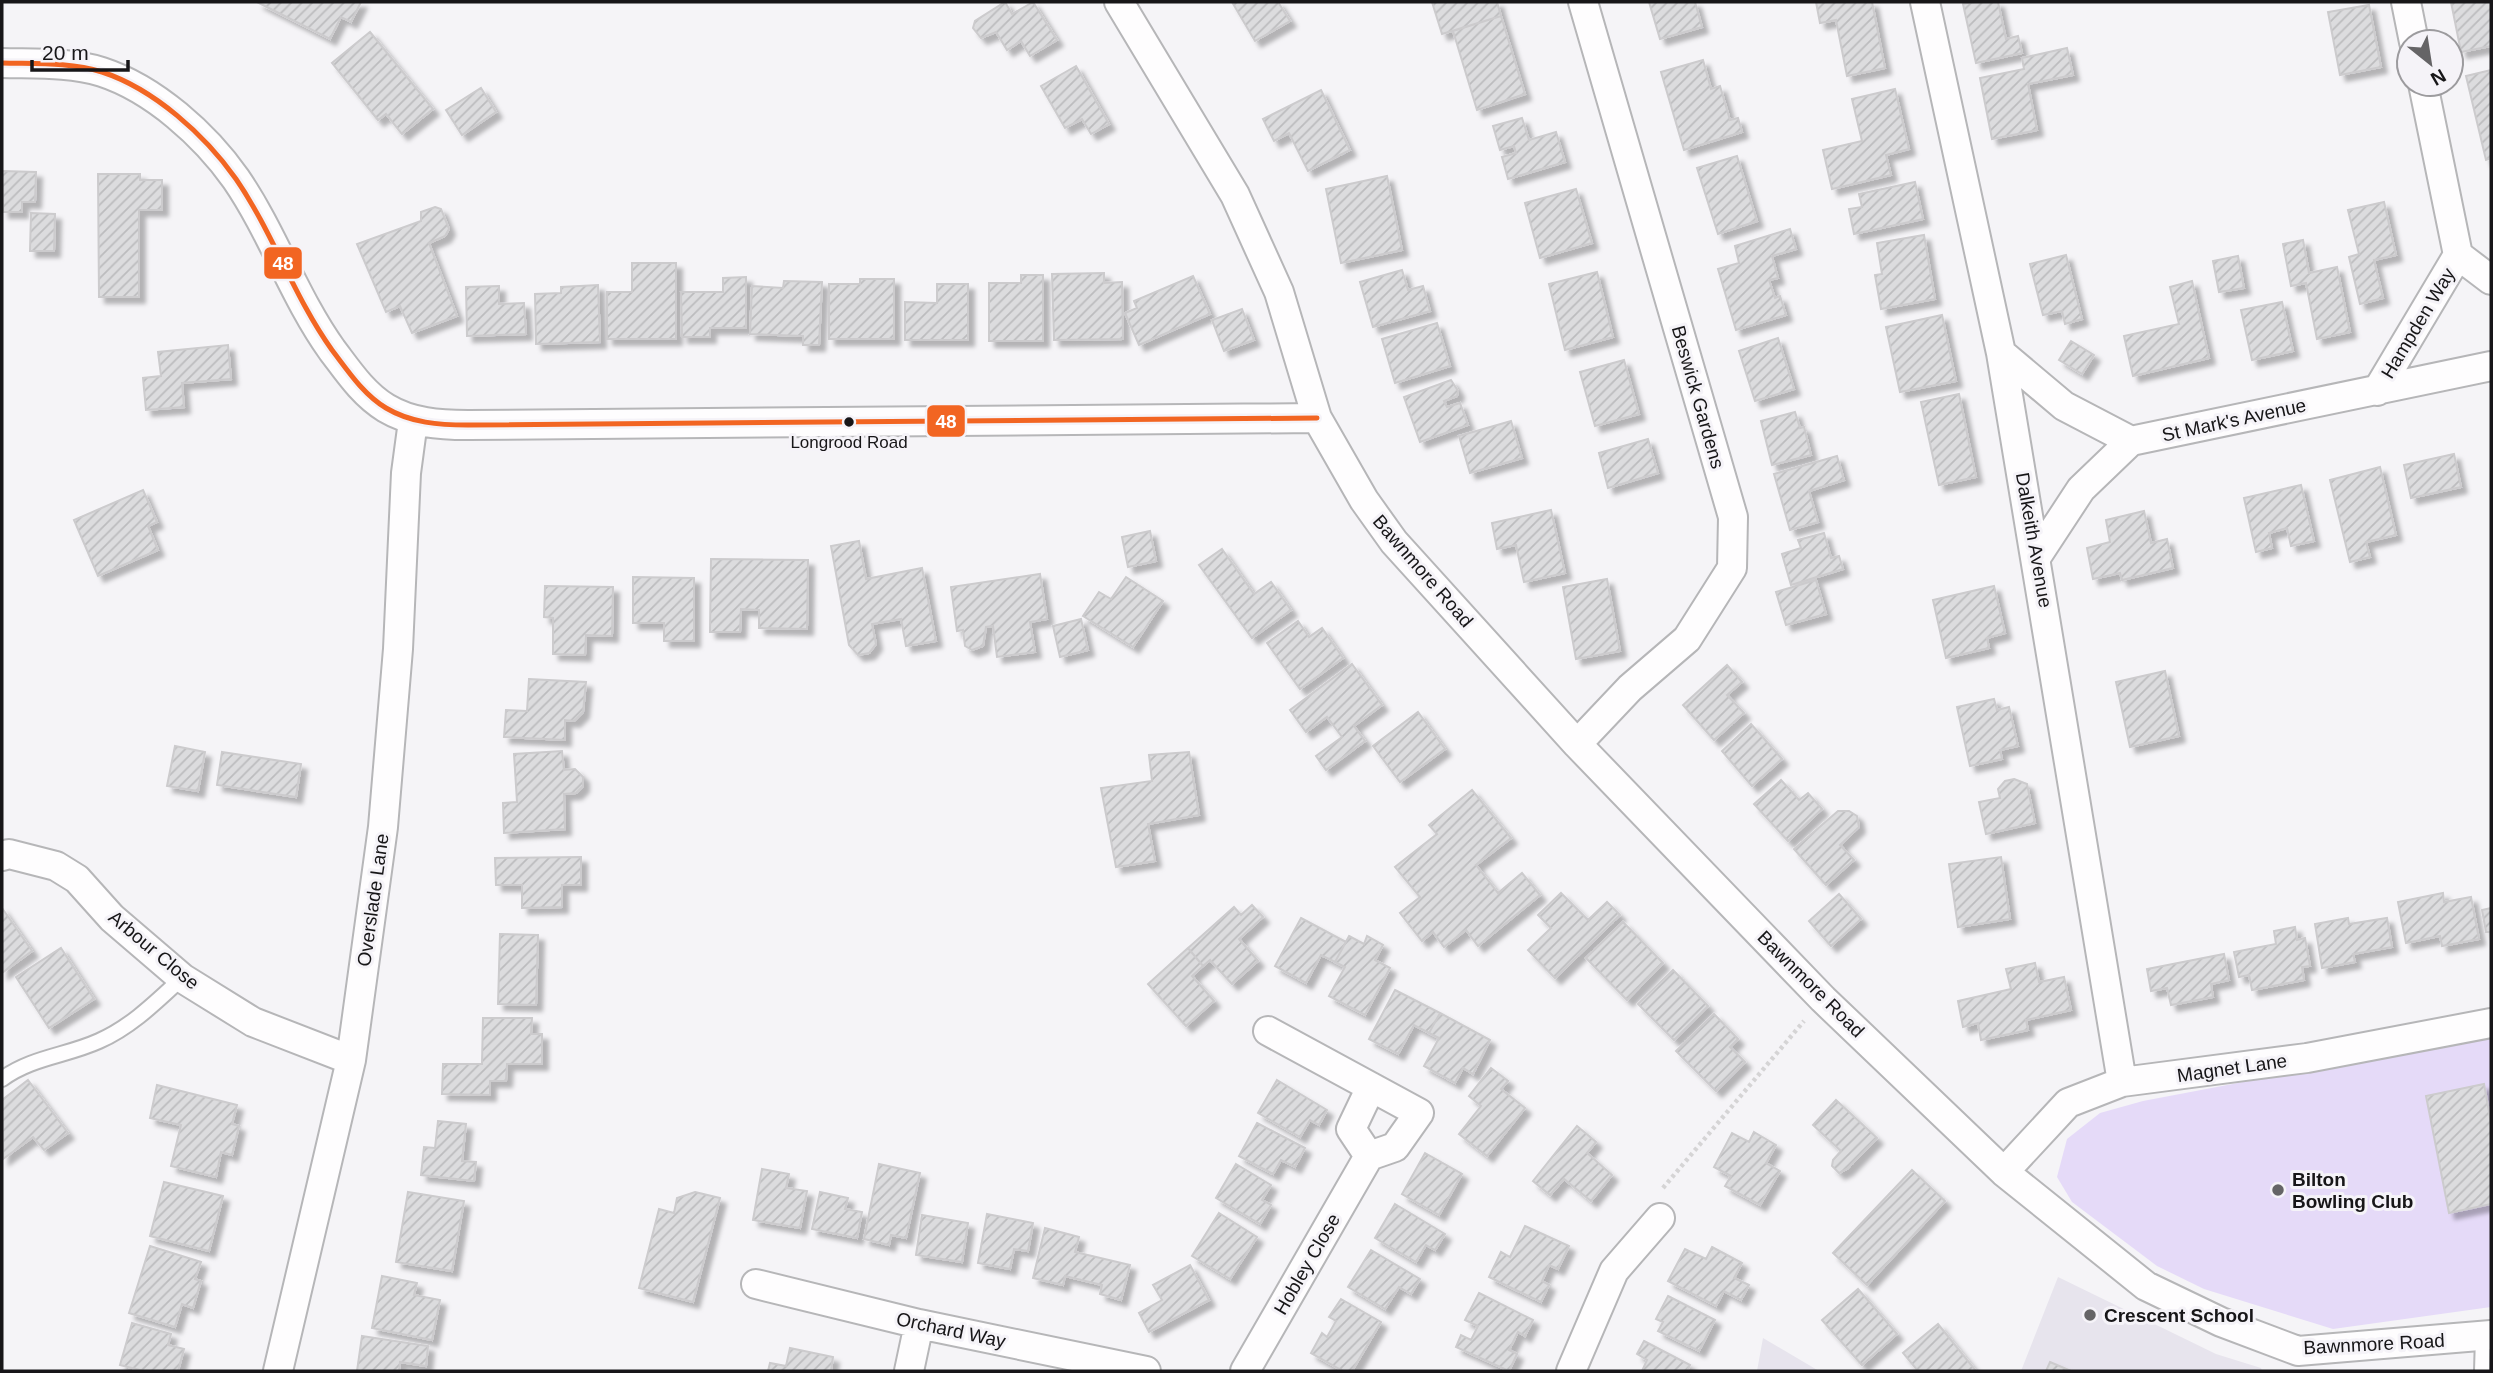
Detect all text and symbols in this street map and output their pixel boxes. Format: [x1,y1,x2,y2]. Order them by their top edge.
scale bar [32,28,128,72]
north arrow [2395,28,2465,98]
text: 20 m [42,41,89,64]
text: N [2427,65,2449,90]
line badge: 48 [263,246,303,280]
text: 48 [272,253,294,274]
street label: Hampden Way [2377,264,2459,382]
street label: Beswick Gardens [1668,323,1728,471]
street label: St Mark's Avenue [2160,394,2308,446]
line badge: 48 [926,404,966,438]
text: 48 [935,411,957,432]
marker: Longrood Road [842,415,856,429]
place label: Longrood Road [790,433,908,452]
street label: Dalkeith Avenue [2012,471,2056,609]
street label: Bawnmore Road [1369,511,1477,631]
street label: Overslade Lane [353,832,393,968]
street label: Arbour Close [105,906,203,994]
street label: Bawnmore Road [1754,927,1868,1041]
street label: Magnet Lane [2176,1050,2288,1086]
place label: Bilton Bowling Club [2292,1169,2413,1212]
marker: Bilton Bowling Club [2270,1182,2286,1198]
street label: Hobley Close [1270,1210,1344,1318]
place label: Crescent School [2104,1305,2254,1326]
marker: Crescent School [2082,1307,2098,1323]
street label: Orchard Way [894,1308,1008,1352]
street label: Bawnmore Road [2303,1330,2445,1358]

